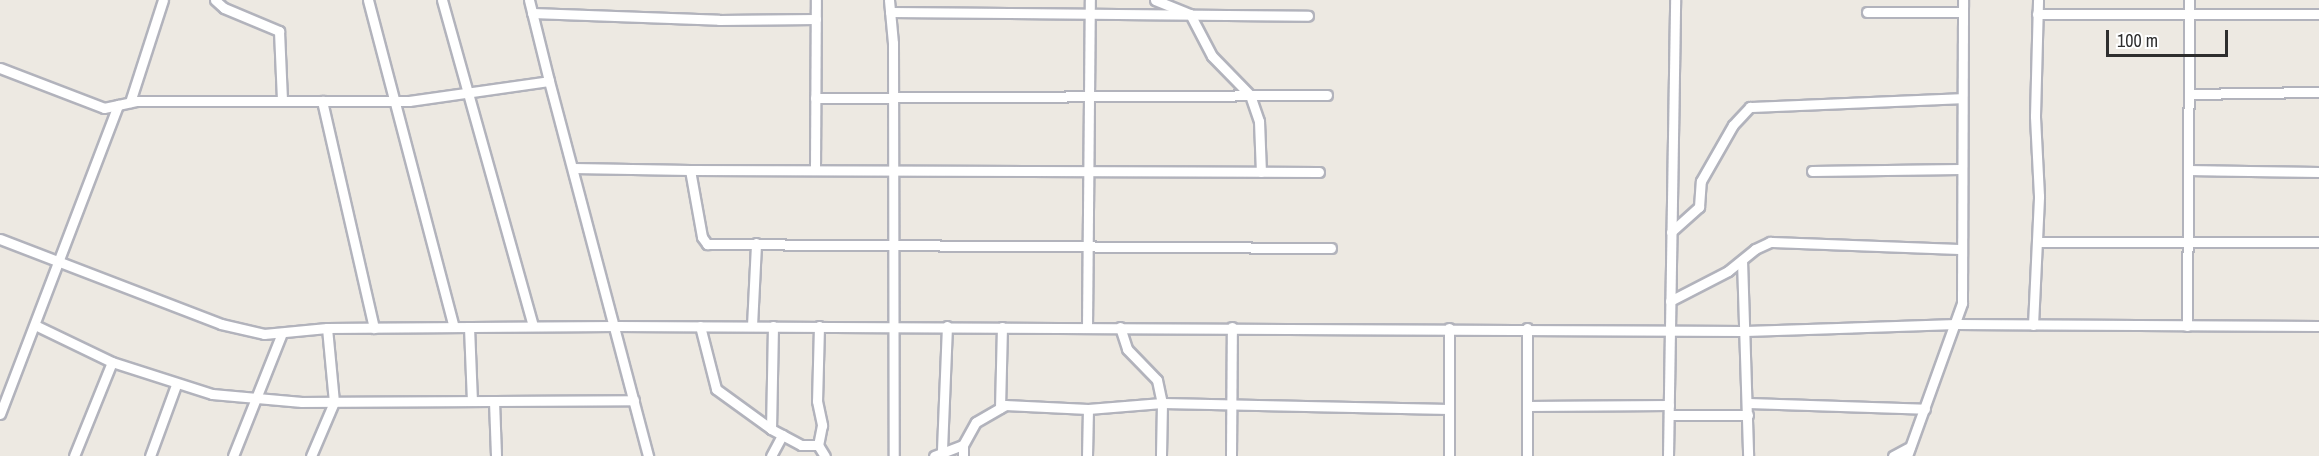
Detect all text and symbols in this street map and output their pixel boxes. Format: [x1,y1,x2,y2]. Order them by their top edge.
scale bar [2109,18,2230,56]
text: 100 m [2117,28,2158,53]

